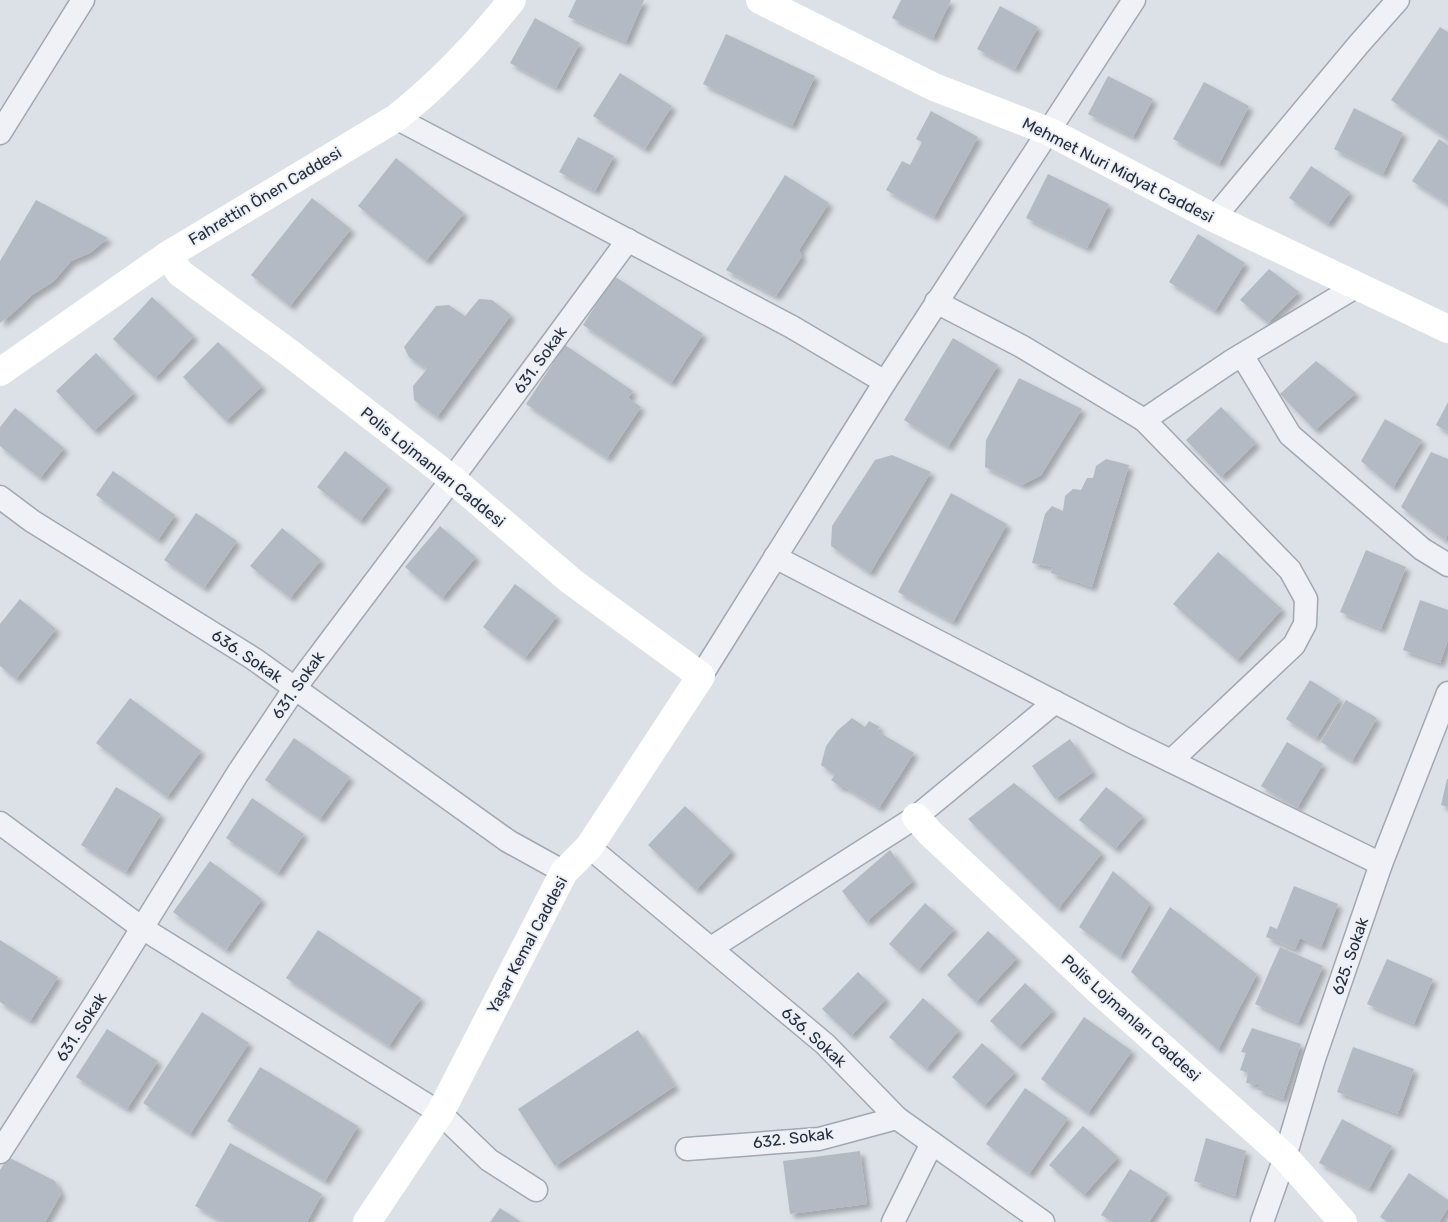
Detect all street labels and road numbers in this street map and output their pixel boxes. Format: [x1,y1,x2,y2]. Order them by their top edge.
street label: Mehmet Nuri Midyat Caddesi [1019,113,1217,227]
street label: Fahrettin Önen Caddesi [185,143,345,249]
street label: 631. Sokak [509,322,571,397]
street label: Polis Lojmanları Caddesi [357,403,509,531]
street label: 636. Sokak [208,625,287,687]
street label: 631. Sokak [268,647,329,722]
street label: Yaşar Kemal Caddesi [483,873,571,1017]
street label: 625. Sokak [1328,914,1372,997]
street label: Polis Lojmanları Caddesi [1058,951,1204,1085]
street label: 631. Sokak [52,988,111,1065]
street label: 636. Sokak [777,1003,851,1072]
street label: 632. Sokak [752,1124,835,1152]

